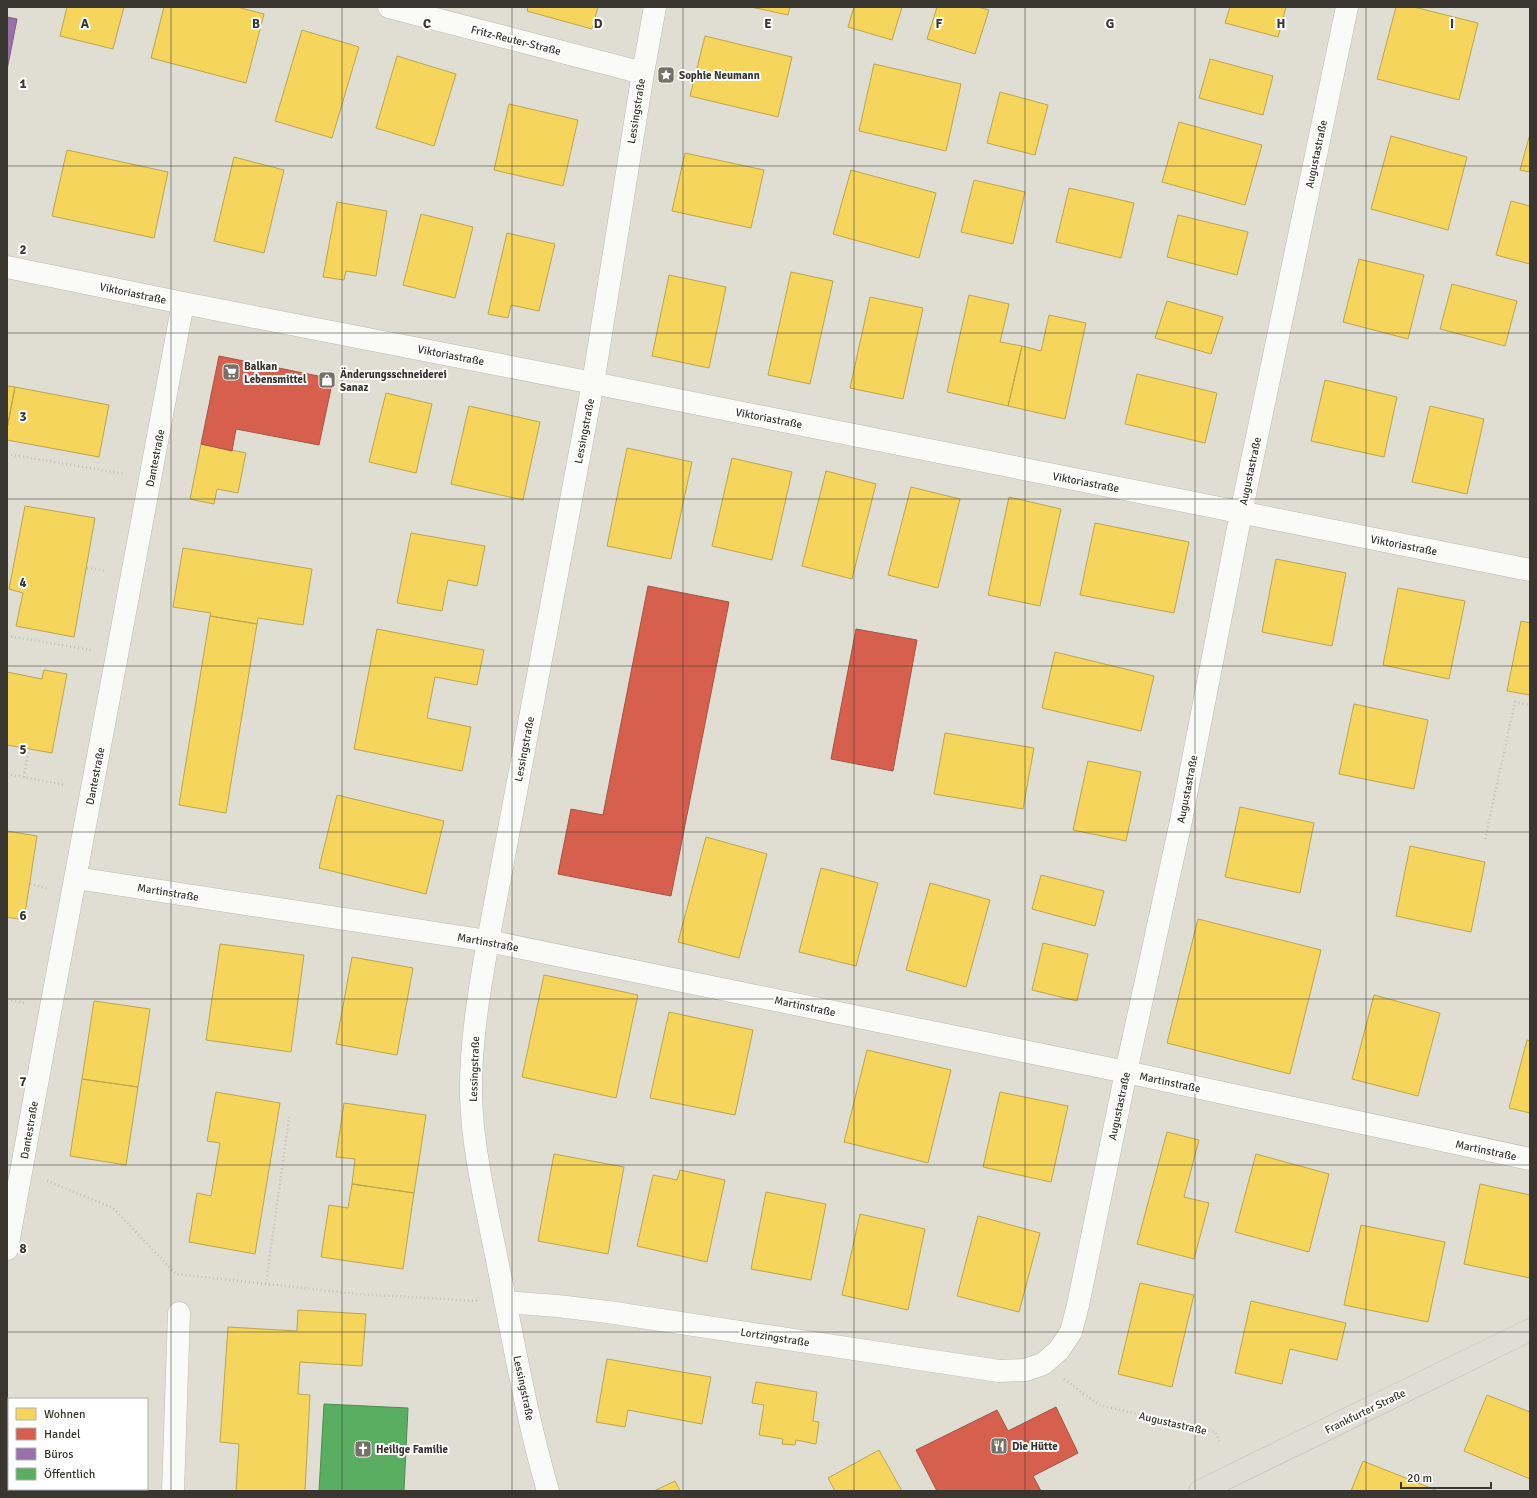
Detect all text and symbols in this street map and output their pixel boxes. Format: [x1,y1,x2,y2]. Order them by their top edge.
text: A [81,16,90,32]
text: B [252,16,260,32]
text: C [423,16,431,32]
text: D [594,16,603,32]
text: E [764,16,772,32]
text: F [936,16,943,32]
text: G [1106,16,1114,32]
text: H [1277,16,1285,32]
text: I [1450,16,1454,32]
street label: Fritz-Reuter-Straße [470,23,562,58]
place icon: Sophie Neumann [656,65,676,85]
place label: Sophie Neumann [679,69,760,82]
text: 1 [19,76,27,92]
street label: Lessingstraße [625,77,648,145]
street label: Augustastraße [1303,119,1330,189]
text: 2 [19,242,27,258]
street label: Viktoriastraße [98,280,167,307]
street label: Viktoriastraße [416,343,485,368]
place label: Balkan Lebensmittel [244,360,307,386]
supermarket icon: Balkan Lebensmittel [221,362,241,382]
place label: Änderungsschneiderei Sanaz [340,367,447,394]
shop icon: Änderungsschneiderei Sanaz [317,370,337,390]
street label: Lessingstraße [572,397,597,465]
street label: Viktoriastraße [734,406,803,431]
text: 3 [19,409,27,425]
street label: Dantestraße [144,428,167,488]
street label: Augustastraße [1237,436,1264,506]
street label: Viktoriastraße [1051,470,1120,495]
street label: Viktoriastraße [1369,533,1438,558]
text: 4 [19,575,27,591]
street label: Lessingstraße [512,715,537,783]
text: 5 [19,742,27,758]
street label: Dantestraße [84,746,107,806]
street label: Augustastraße [1174,754,1200,824]
street label: Martinstraße [136,881,200,904]
text: 6 [19,908,27,924]
street label: Martinstraße [456,931,520,954]
street label: Martinstraße [773,994,837,1019]
street label: Lessingstraße [467,1036,482,1102]
street label: Martinstraße [1138,1070,1202,1095]
street label: Augustastraße [1106,1071,1133,1141]
text: 7 [19,1074,27,1090]
street label: Dantestraße [18,1100,41,1160]
street label: Martinstraße [1454,1138,1518,1163]
text: 8 [19,1241,27,1257]
street label: Lortzingstraße [739,1326,810,1349]
street label: Lessingstraße [510,1354,537,1422]
street label: Frankfurter Straße [1323,1386,1408,1437]
legend [8,1398,148,1490]
text: Wohnen [44,1407,86,1422]
street label: Augustastraße [1138,1409,1208,1438]
text: Handel [44,1427,81,1442]
restaurant icon: Die Hütte [989,1436,1009,1456]
church icon: Heilige Familie [353,1439,373,1459]
place label: Die Hütte [1012,1440,1058,1453]
place label: Heilige Familie [376,1443,449,1456]
text: Büros [44,1447,74,1462]
scale bar [1401,1464,1491,1490]
text: Öffentlich [44,1467,95,1482]
text: 20 m [1407,1471,1432,1486]

